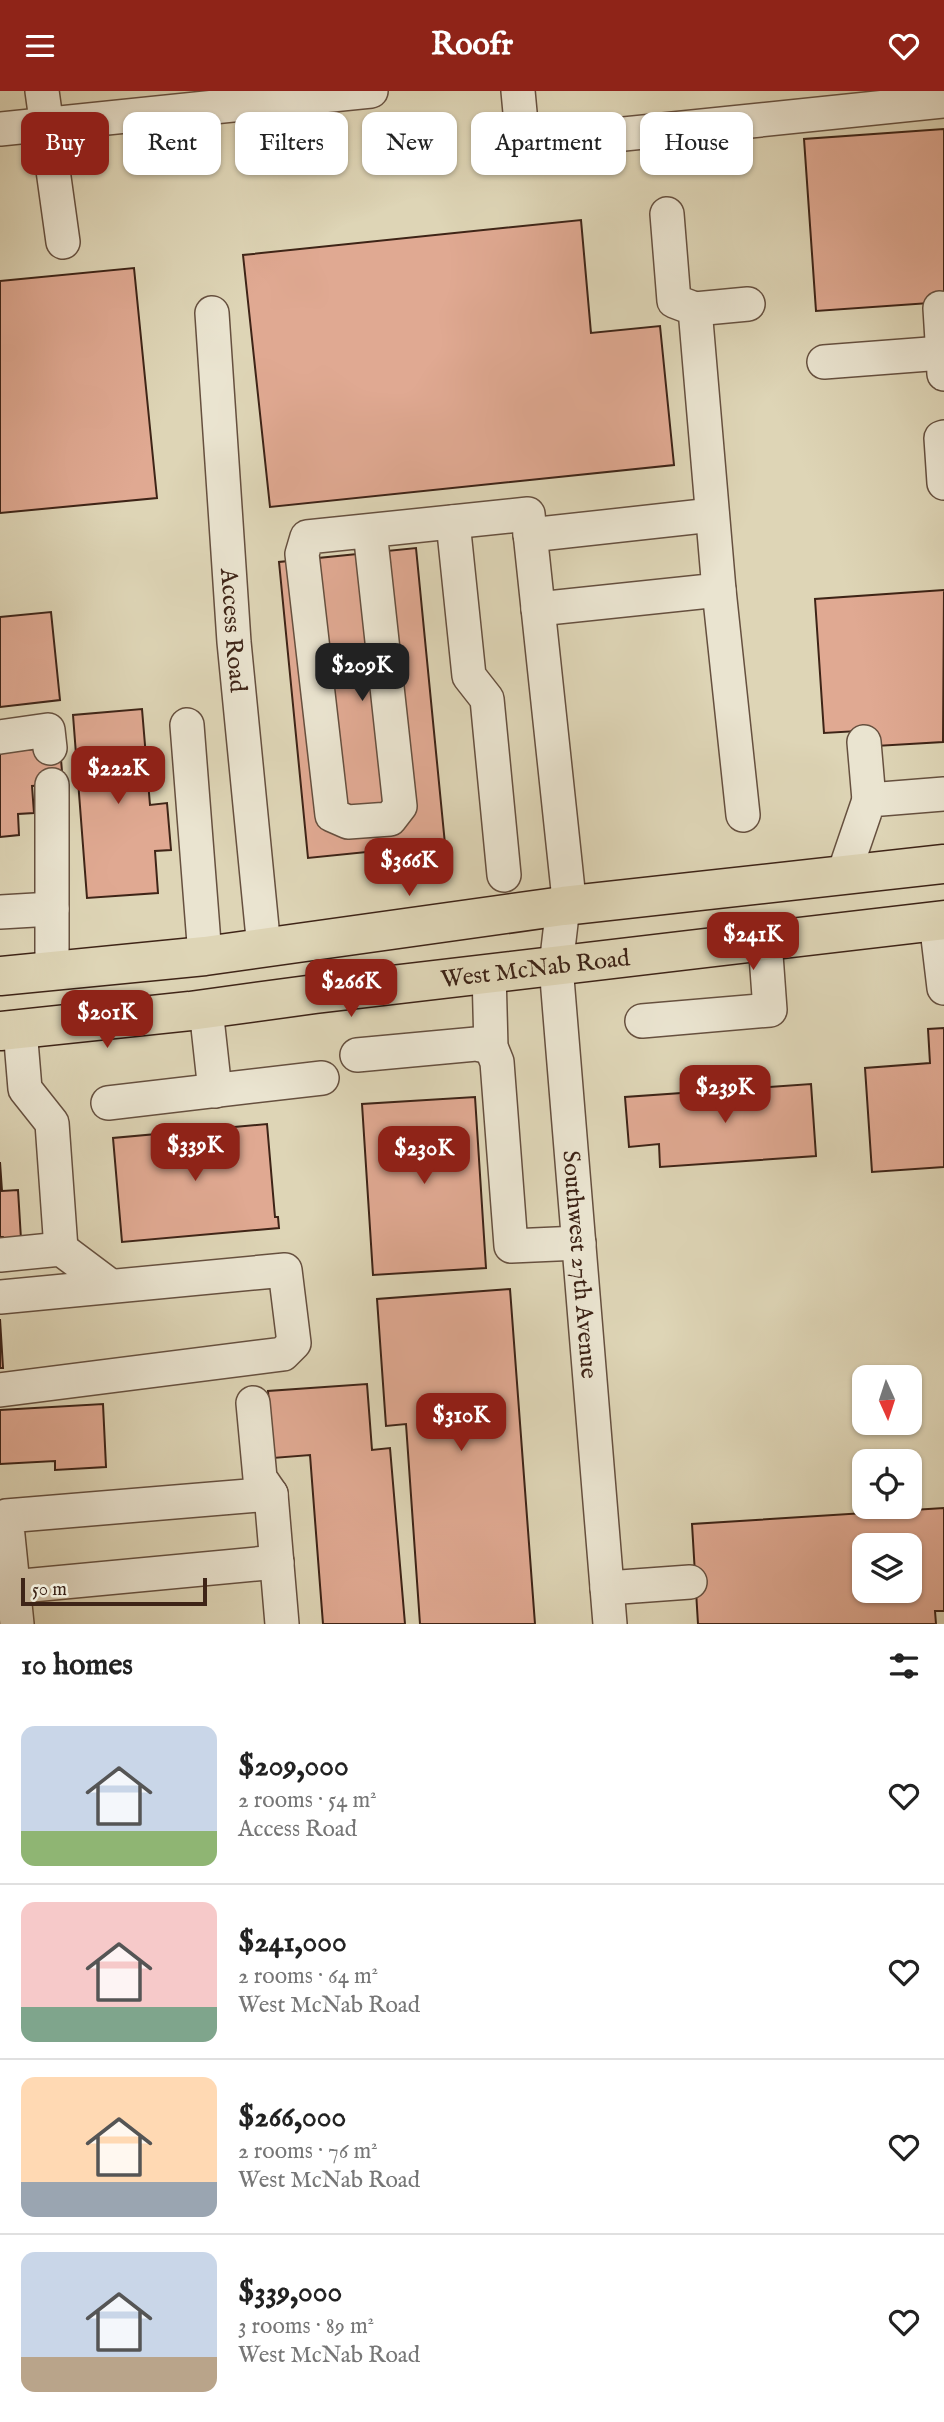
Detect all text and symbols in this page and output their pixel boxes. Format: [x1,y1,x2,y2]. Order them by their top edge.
text: Roofr [431,25,513,66]
icon: menu [21,27,59,65]
icon: heart [885,27,923,65]
chip: Buy [21,112,109,175]
chip: Rent [123,112,221,175]
chip: Filters [235,112,348,175]
chip: New [362,112,457,175]
chip: Apartment [471,112,626,175]
chip: House [640,112,753,175]
street label: Access Road [212,566,253,694]
pin: $209K [313,643,411,703]
text: $209K [331,651,393,680]
pin: $222K [69,747,167,806]
text: $222K [87,754,149,783]
pin: $366K [360,839,458,898]
text: $366K [380,846,438,875]
pin: $241K [704,913,802,972]
text: $241K [723,920,783,949]
street label: West McNab Road [439,943,632,996]
pin: $266K [302,960,400,1019]
text: $266K [321,967,381,996]
pin: $201K [58,991,156,1050]
text: $201K [77,998,137,1027]
pin: $239K [676,1065,774,1125]
text: $239K [696,1073,754,1102]
pin: $339K [146,1123,244,1183]
pin: $230K [375,1127,473,1186]
text: $339K [167,1131,223,1160]
text: $230K [394,1134,454,1163]
street label: Southwest 27th Avenue [554,1149,604,1380]
north arrow [852,1365,922,1435]
map controls [852,1365,922,1603]
pin: $310K [412,1393,510,1453]
text: $310K [432,1401,490,1430]
button: locate [852,1449,922,1519]
button: layers [852,1533,922,1603]
scale bar [21,1575,206,1607]
text: 50 m [32,1578,67,1602]
text: 10 homes [21,1647,133,1685]
icon: filters [885,1647,923,1685]
text: $209,000 [238,1748,349,1786]
icon: home [77,1754,161,1838]
icon: heart [885,1777,923,1815]
text: 2 rooms · 54 m² [238,1786,377,1815]
text: Access Road [238,1815,357,1844]
text: $241,000 [238,1924,347,1962]
icon: home [77,1930,161,2014]
icon: heart [885,1953,923,1991]
text: 2 rooms · 64 m² [238,1962,378,1991]
text: West McNab Road [238,1991,420,2020]
text: $266,000 [238,2099,346,2137]
icon: home [77,2105,161,2189]
icon: heart [885,2128,923,2166]
text: 2 rooms · 76 m² [238,2137,378,2166]
text: West McNab Road [238,2166,420,2195]
text: $339,000 [238,2274,342,2312]
icon: home [77,2280,161,2364]
icon: heart [885,2303,923,2341]
text: 3 rooms · 89 m² [238,2312,374,2341]
text: West McNab Road [238,2341,420,2370]

